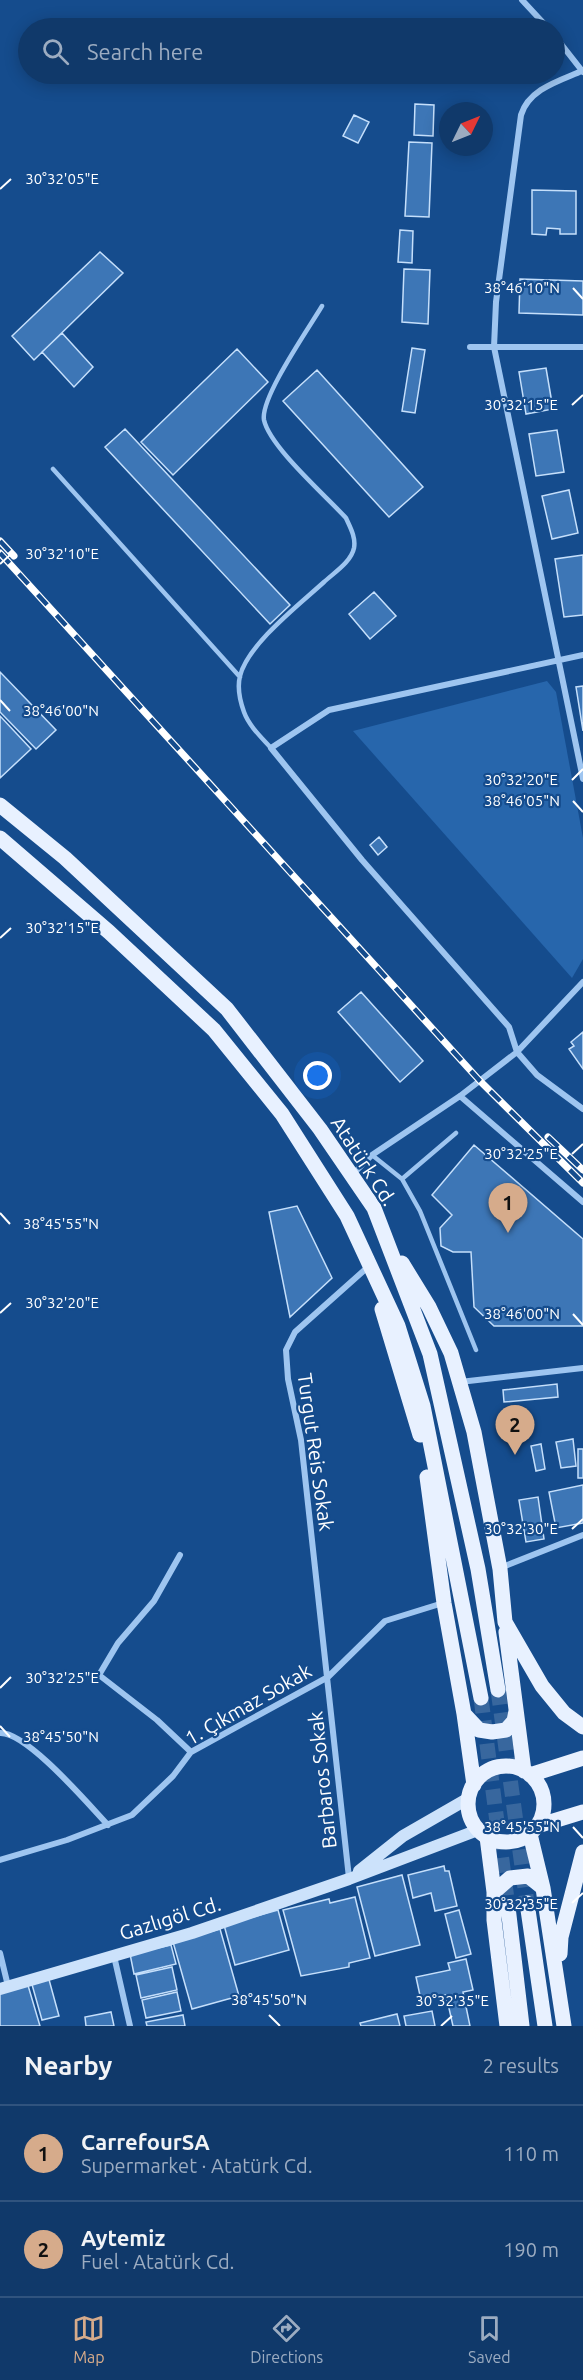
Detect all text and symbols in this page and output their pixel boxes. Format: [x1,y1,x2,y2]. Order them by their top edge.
search box [18,18,565,84]
icon: search [39,35,72,68]
text: Search here [87,39,203,64]
north arrow [439,102,493,156]
text: 30°32'05"E [25,170,99,187]
text: 38°46'10"N [484,279,560,296]
text: 30°32'15"E [484,396,558,413]
text: 30°32'10"E [25,545,99,562]
text: 38°46'00"N [23,702,99,719]
text: 30°32'20"E [484,771,558,788]
text: 38°46'05"N [484,792,560,809]
text: 30°32'15"E [25,919,99,936]
your location [303,1061,332,1090]
street label: Atatürk Cd. [327,1112,401,1210]
text: 30°32'25"E [484,1145,558,1162]
pin: 1 [488,1184,528,1233]
text: 38°45'55"N [23,1215,99,1232]
text: 30°32'20"E [25,1294,99,1311]
text: 38°46'00"N [484,1305,560,1322]
street label: Turgut Reis Sokak [294,1372,338,1532]
pin: 2 [496,1406,534,1455]
text: 30°32'30"E [484,1520,558,1537]
street label: 1. Çıkmaz Sokak [181,1659,315,1749]
text: 30°32'25"E [25,1669,99,1686]
street label: Barbaros Sokak [303,1710,341,1850]
text: 38°45'50"N [23,1728,99,1745]
text: 38°45'55"N [484,1818,560,1835]
street label: Gazlıgöl Cd. [117,1892,223,1944]
text: 30°32'35"E [484,1895,558,1912]
text: 38°45'50"N [231,1991,307,2008]
text: 30°32'35"E [415,1992,489,2009]
text: Nearby [24,2051,112,2080]
text: 2 results [483,2054,559,2077]
text: CarrefourSA [81,2129,210,2154]
text: 1 [38,2142,49,2165]
text: 110 m [503,2142,559,2165]
text: Supermarket · Atatürk Cd. [81,2154,313,2177]
text: Aytemiz [81,2225,165,2250]
text: 2 [38,2238,49,2261]
text: 190 m [503,2238,559,2261]
text: Fuel · Atatürk Cd. [81,2250,235,2273]
tab: Map [72,2312,105,2366]
tab: Directions [250,2312,323,2366]
tab: Saved [468,2312,511,2366]

